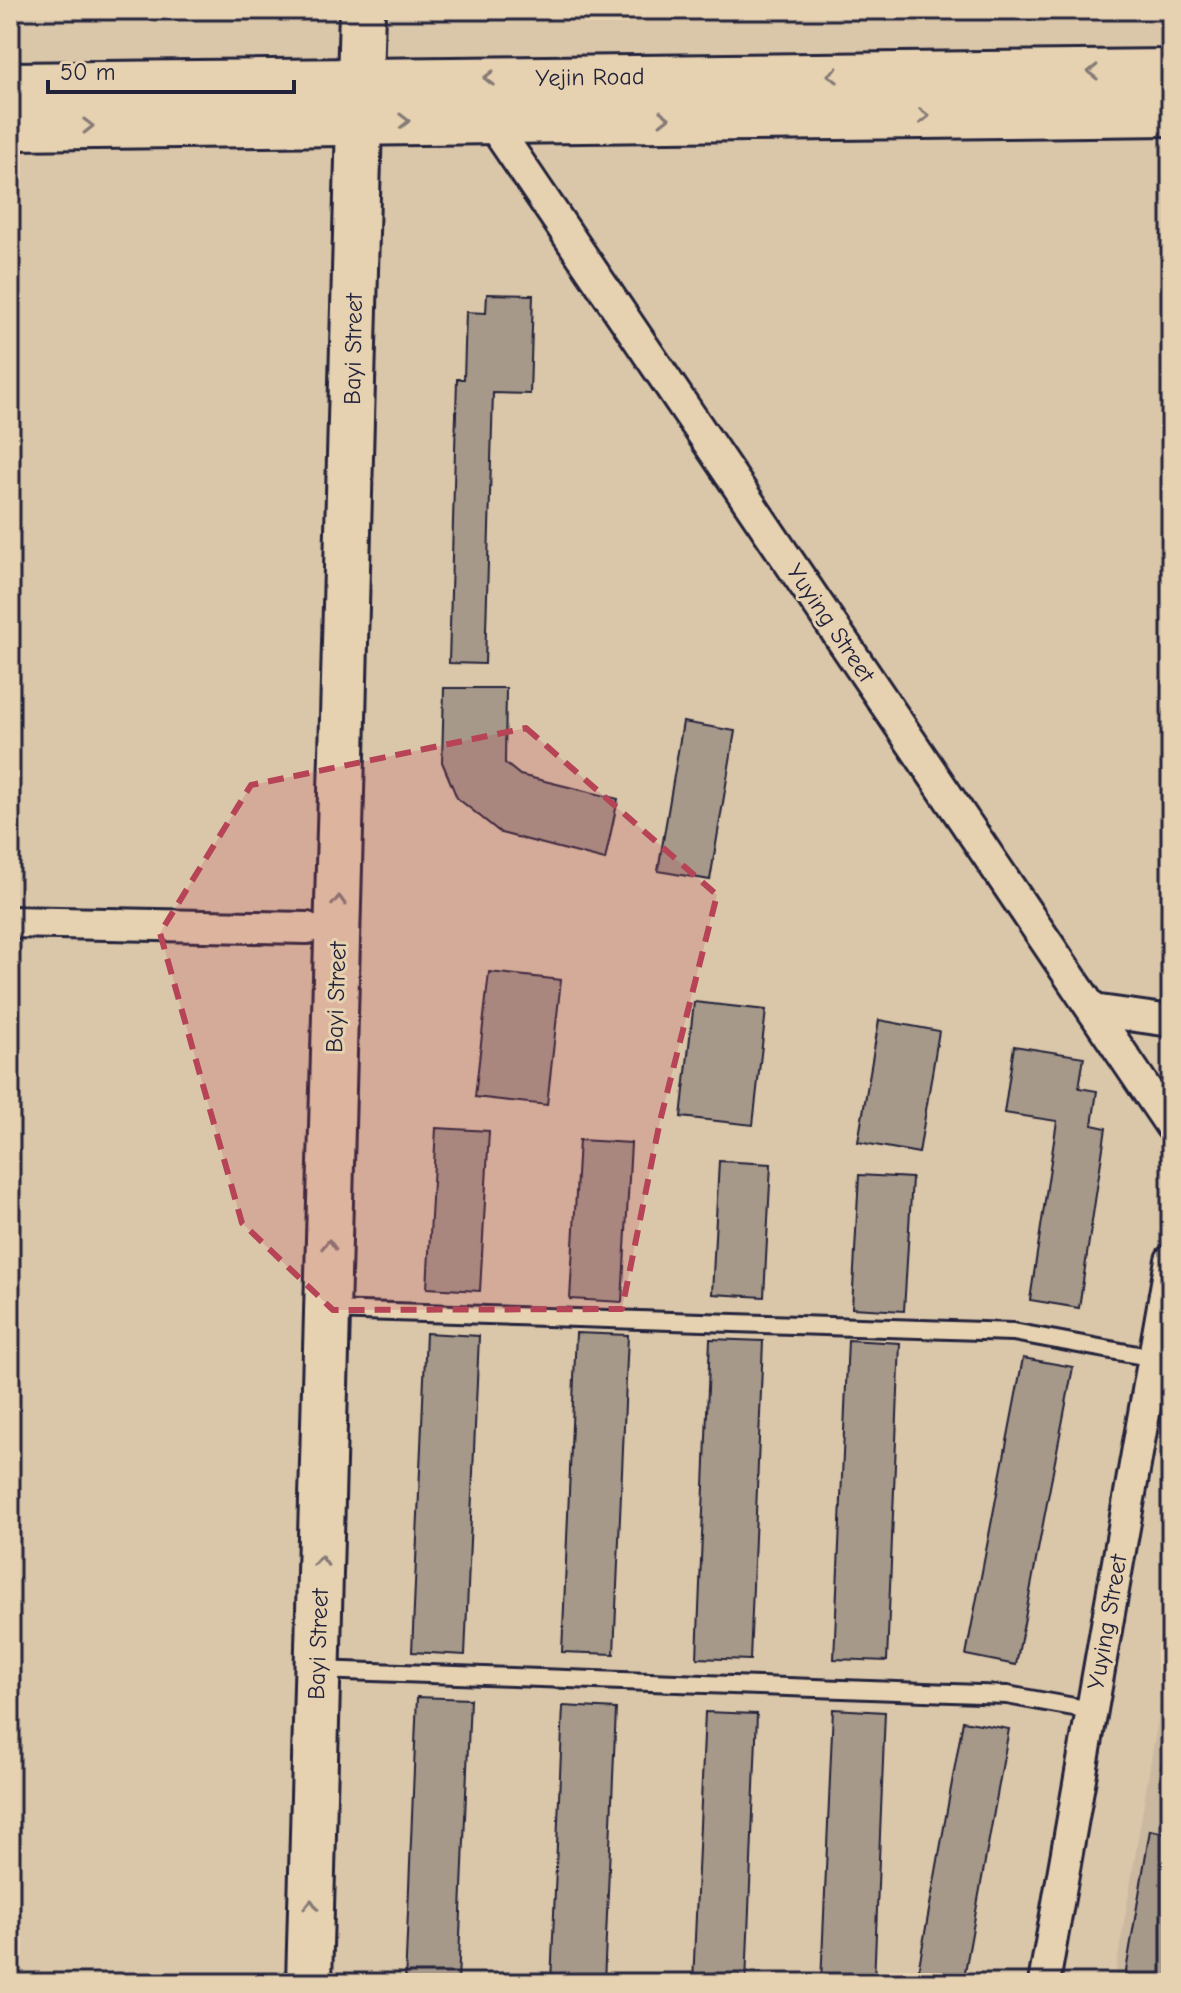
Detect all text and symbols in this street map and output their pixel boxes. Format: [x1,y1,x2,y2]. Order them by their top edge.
scale bar [48,44,294,94]
text: 50 m [60,58,116,86]
street label: Yejin Road [535,62,645,92]
one-way arrow [1086,63,1099,81]
one-way arrow [826,66,839,84]
one-way arrow [482,70,495,87]
one-way arrow [918,107,931,125]
one-way arrow [658,110,671,127]
one-way arrow [398,113,411,130]
one-way arrow [82,117,95,135]
street label: Bayi Street [338,292,368,405]
street label: Yuying Street [781,558,881,688]
one-way arrow [330,894,347,907]
street label: Bayi Street [320,940,352,1053]
one-way arrow [321,1238,338,1251]
street label: Yuying Street [1081,1551,1133,1692]
one-way arrow [312,1554,329,1567]
street label: Bayi Street [302,1587,334,1700]
one-way arrow [303,1898,320,1911]

